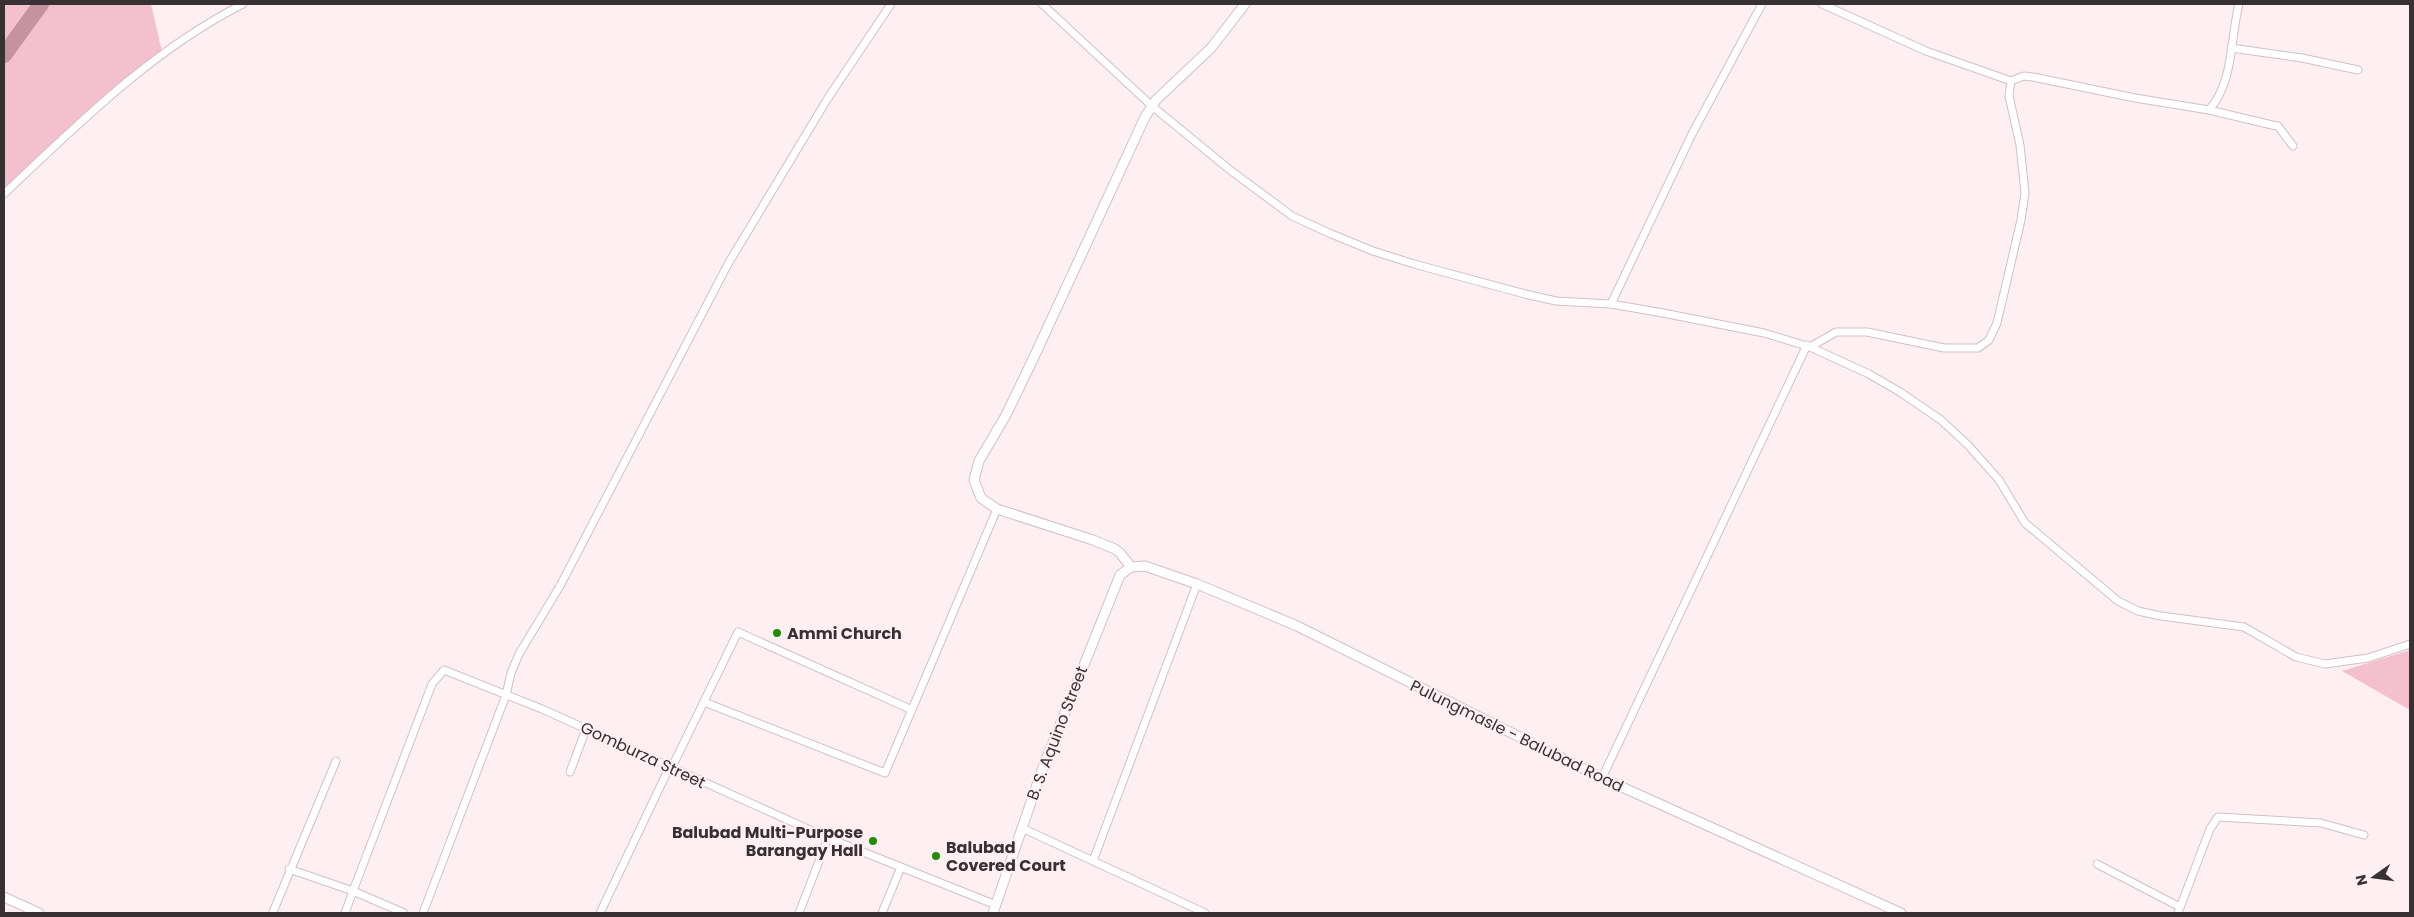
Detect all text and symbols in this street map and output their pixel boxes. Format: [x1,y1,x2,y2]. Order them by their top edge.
place label: Ammi Church [787,622,902,645]
marker: Ammi Church [771,627,783,639]
street label: B. S. Aquino Street [1021,663,1093,803]
street label: Pulungmasle - Balubad Road [1406,674,1628,798]
street label: Gomburza Street [577,716,709,794]
place label: Balubad Multi-Purpose Barangay Hall [672,821,863,862]
marker: Balubad Multi-Purpose Barangay Hall [867,835,879,847]
place label: Balubad Covered Court [946,836,1066,877]
marker: Balubad Covered Court [930,850,942,862]
north arrow [2349,852,2399,902]
text: N [2350,873,2372,888]

